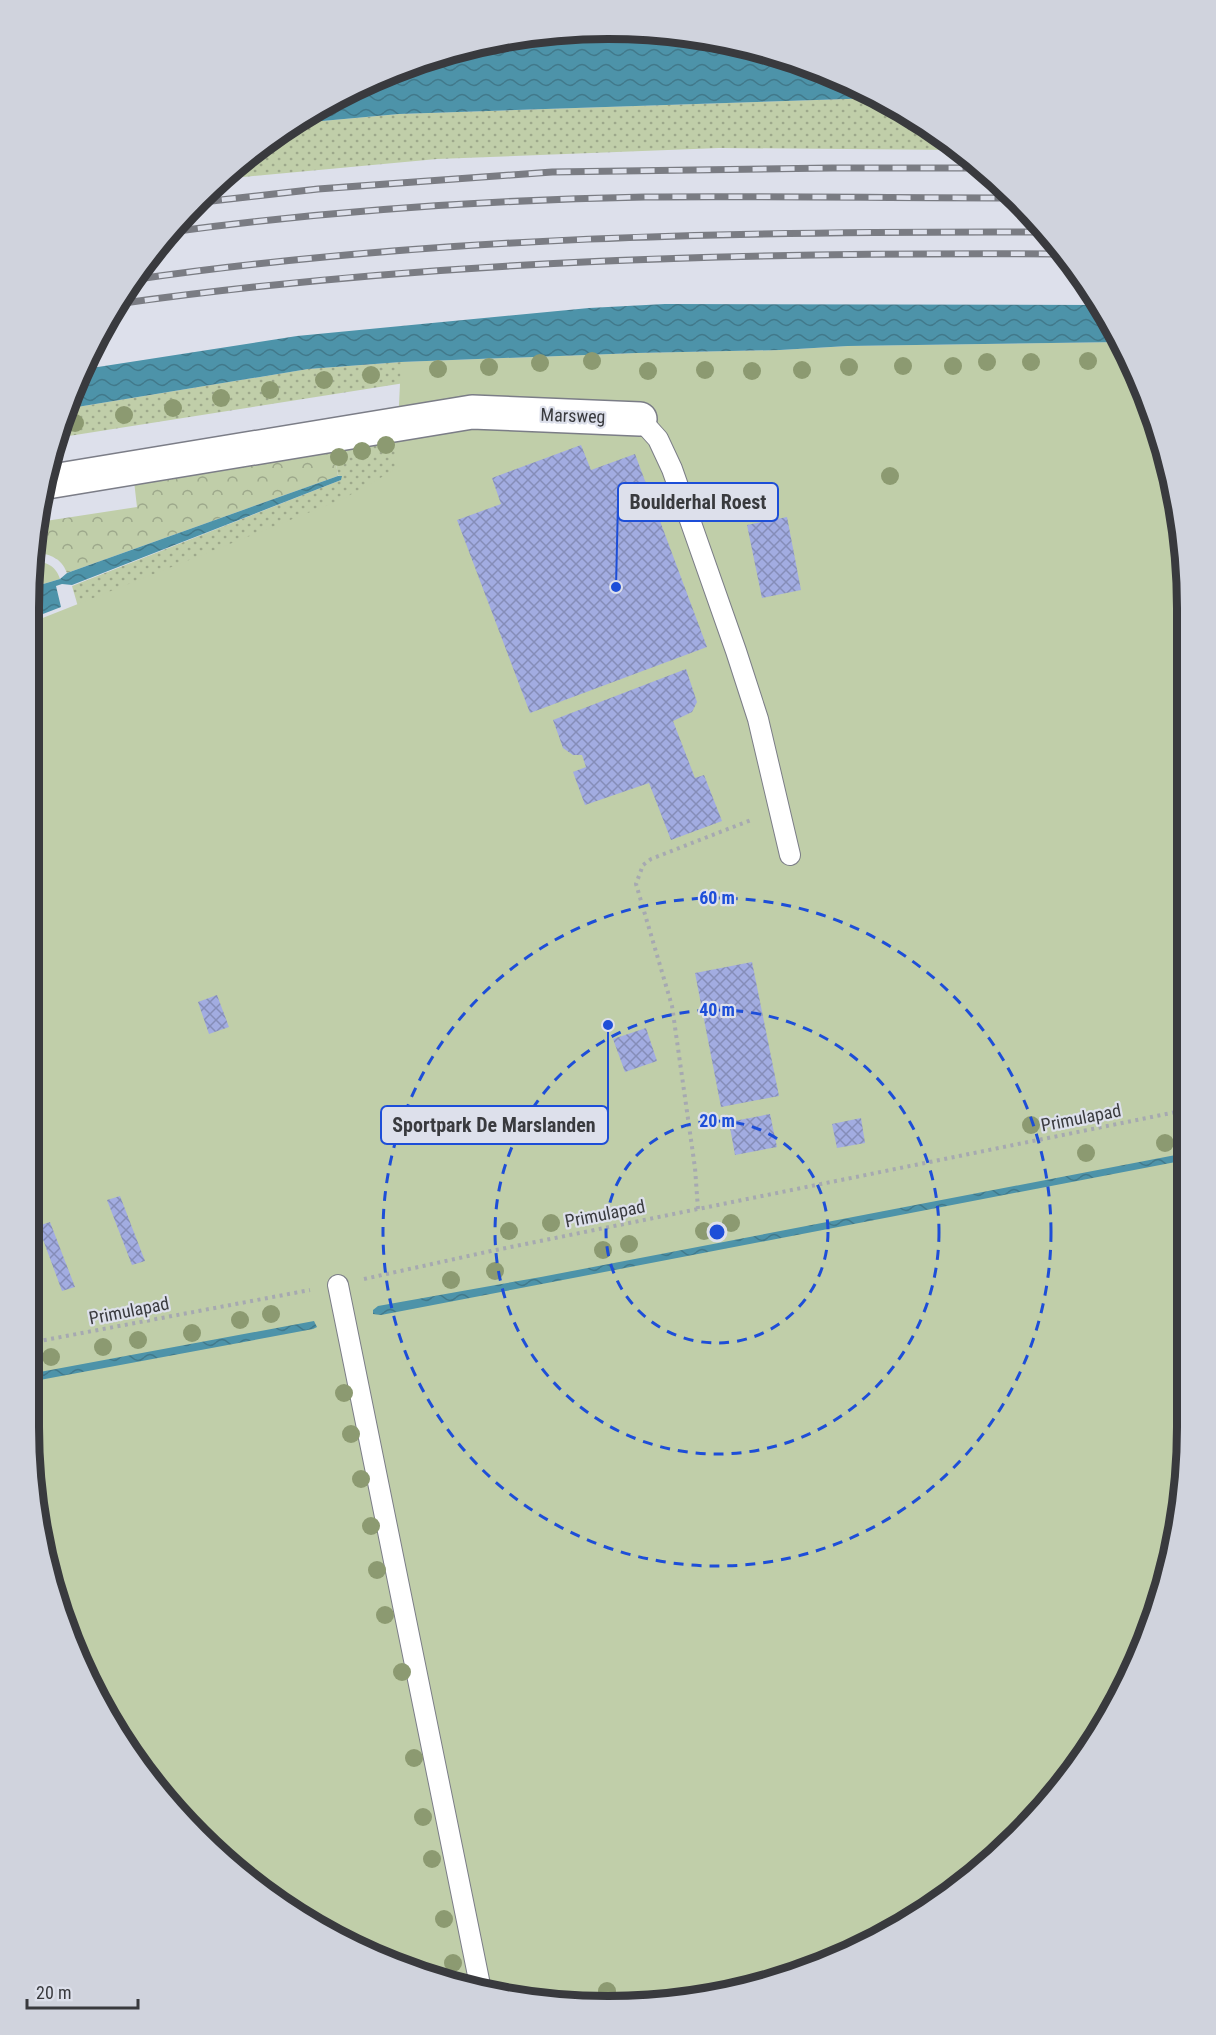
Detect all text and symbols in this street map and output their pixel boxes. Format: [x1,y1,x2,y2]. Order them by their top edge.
street label: Marsweg [540,404,606,427]
callout: Boulderhal Roest [618,483,778,521]
text: Boulderhal Roest [630,490,766,514]
text: 60 m [699,887,735,908]
text: 40 m [699,999,735,1020]
street label: Primulapad [1039,1099,1123,1136]
callout: Sportpark De Marslanden [381,1106,608,1144]
text: 20 m [699,1110,735,1131]
text: Sportpark De Marslanden [392,1113,596,1137]
street label: Primulapad [563,1195,647,1232]
centre of rings [707,1222,727,1242]
street label: Primulapad [87,1292,171,1329]
scale bar [27,1972,138,2010]
text: 20 m [36,1982,71,2003]

